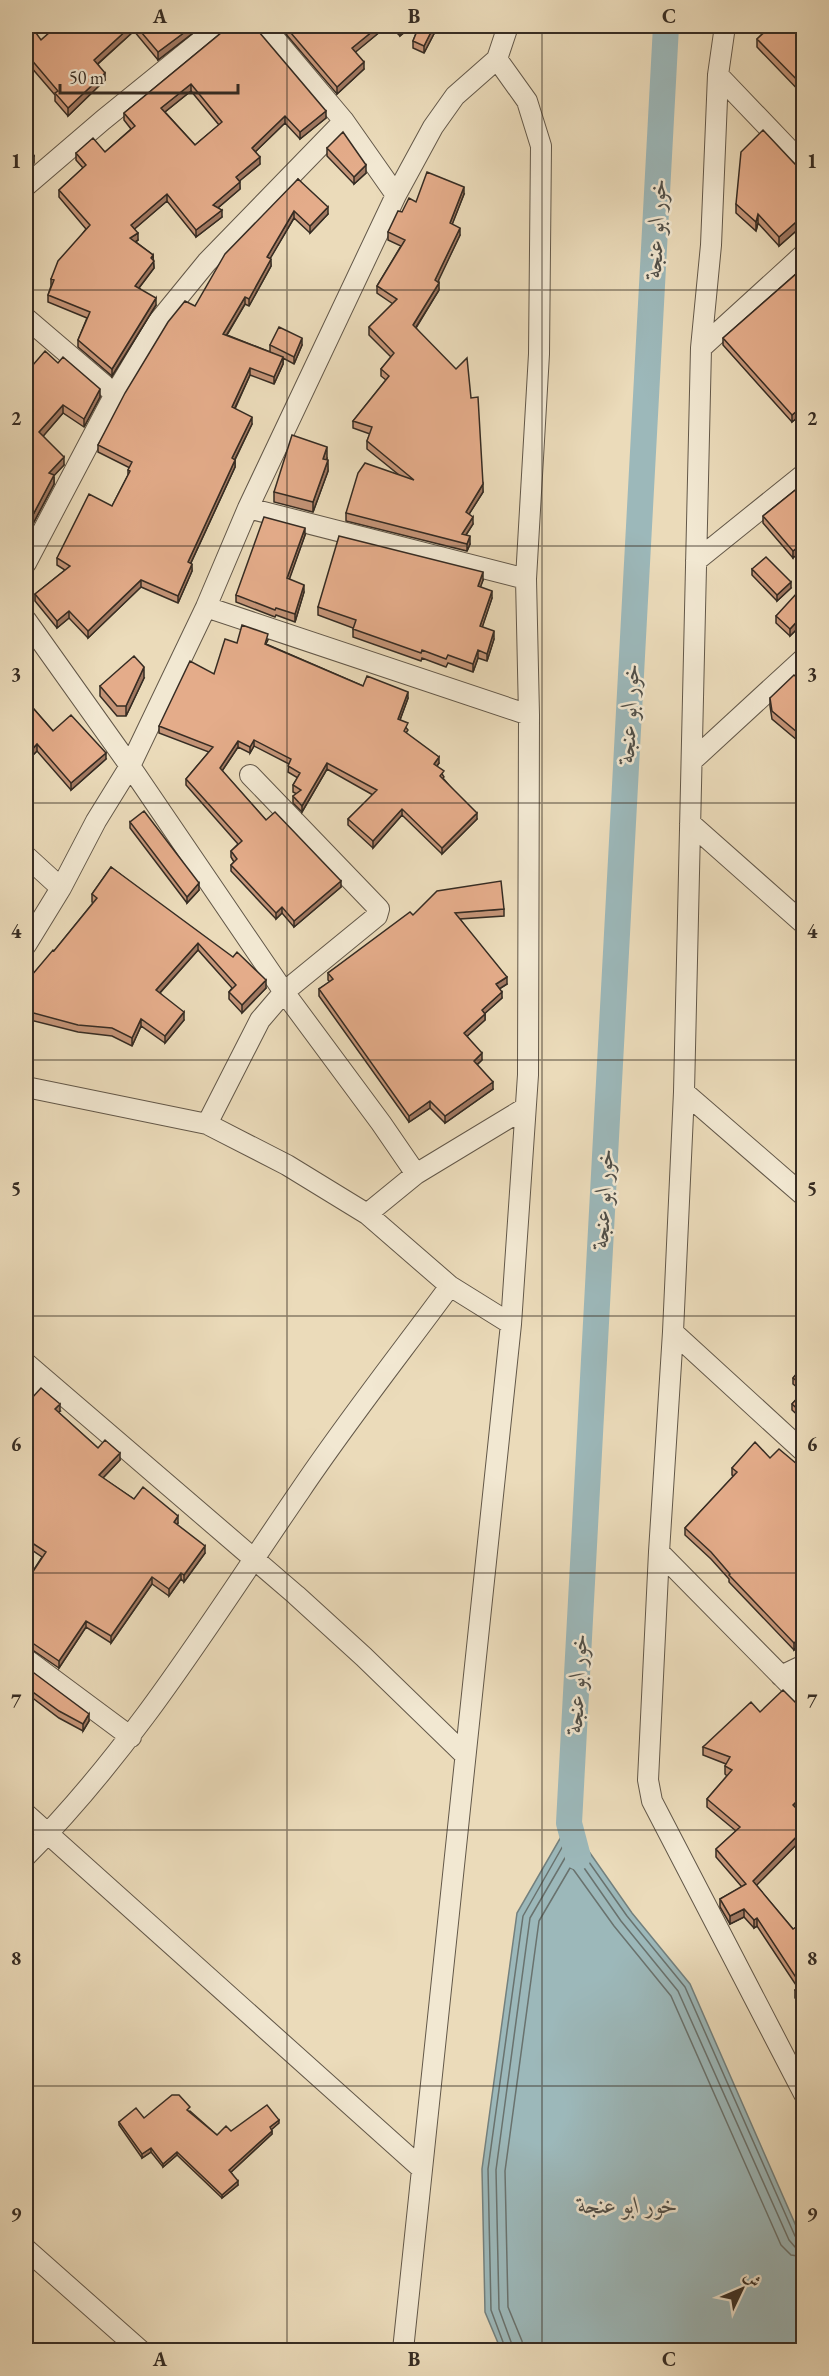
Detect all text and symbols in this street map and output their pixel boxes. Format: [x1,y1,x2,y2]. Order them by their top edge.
text: A [152,3,168,29]
text: B [408,3,420,29]
text: C [662,3,676,29]
scale bar [60,57,238,95]
text: 50 m [69,66,104,89]
text: 1 [11,148,21,174]
text: 1 [807,148,817,174]
water label: خور ابو عنجة [637,177,673,281]
text: 2 [11,405,22,431]
text: 2 [807,405,818,431]
text: 3 [11,661,21,687]
text: 3 [807,661,817,687]
water label: خور ابو عنجة [610,662,646,766]
text: 4 [11,918,22,944]
text: 4 [807,918,818,944]
water label: خور ابو عنجة [584,1147,620,1251]
text: 5 [11,1175,21,1201]
text: 5 [807,1175,817,1201]
text: 6 [11,1431,22,1457]
text: 6 [807,1431,818,1457]
water label: خور ابو عنجة [558,1632,594,1736]
text: 7 [11,1688,22,1714]
text: 7 [807,1688,818,1714]
text: 8 [11,1945,21,1971]
text: 8 [807,1945,817,1971]
water label: خور ابو عنجة [576,2189,678,2220]
text: 9 [11,2201,22,2227]
text: 9 [807,2201,818,2227]
north arrow [712,2259,772,2319]
text: ش [739,2266,765,2292]
text: A [152,2346,168,2372]
text: B [408,2346,420,2372]
text: C [662,2346,676,2372]

